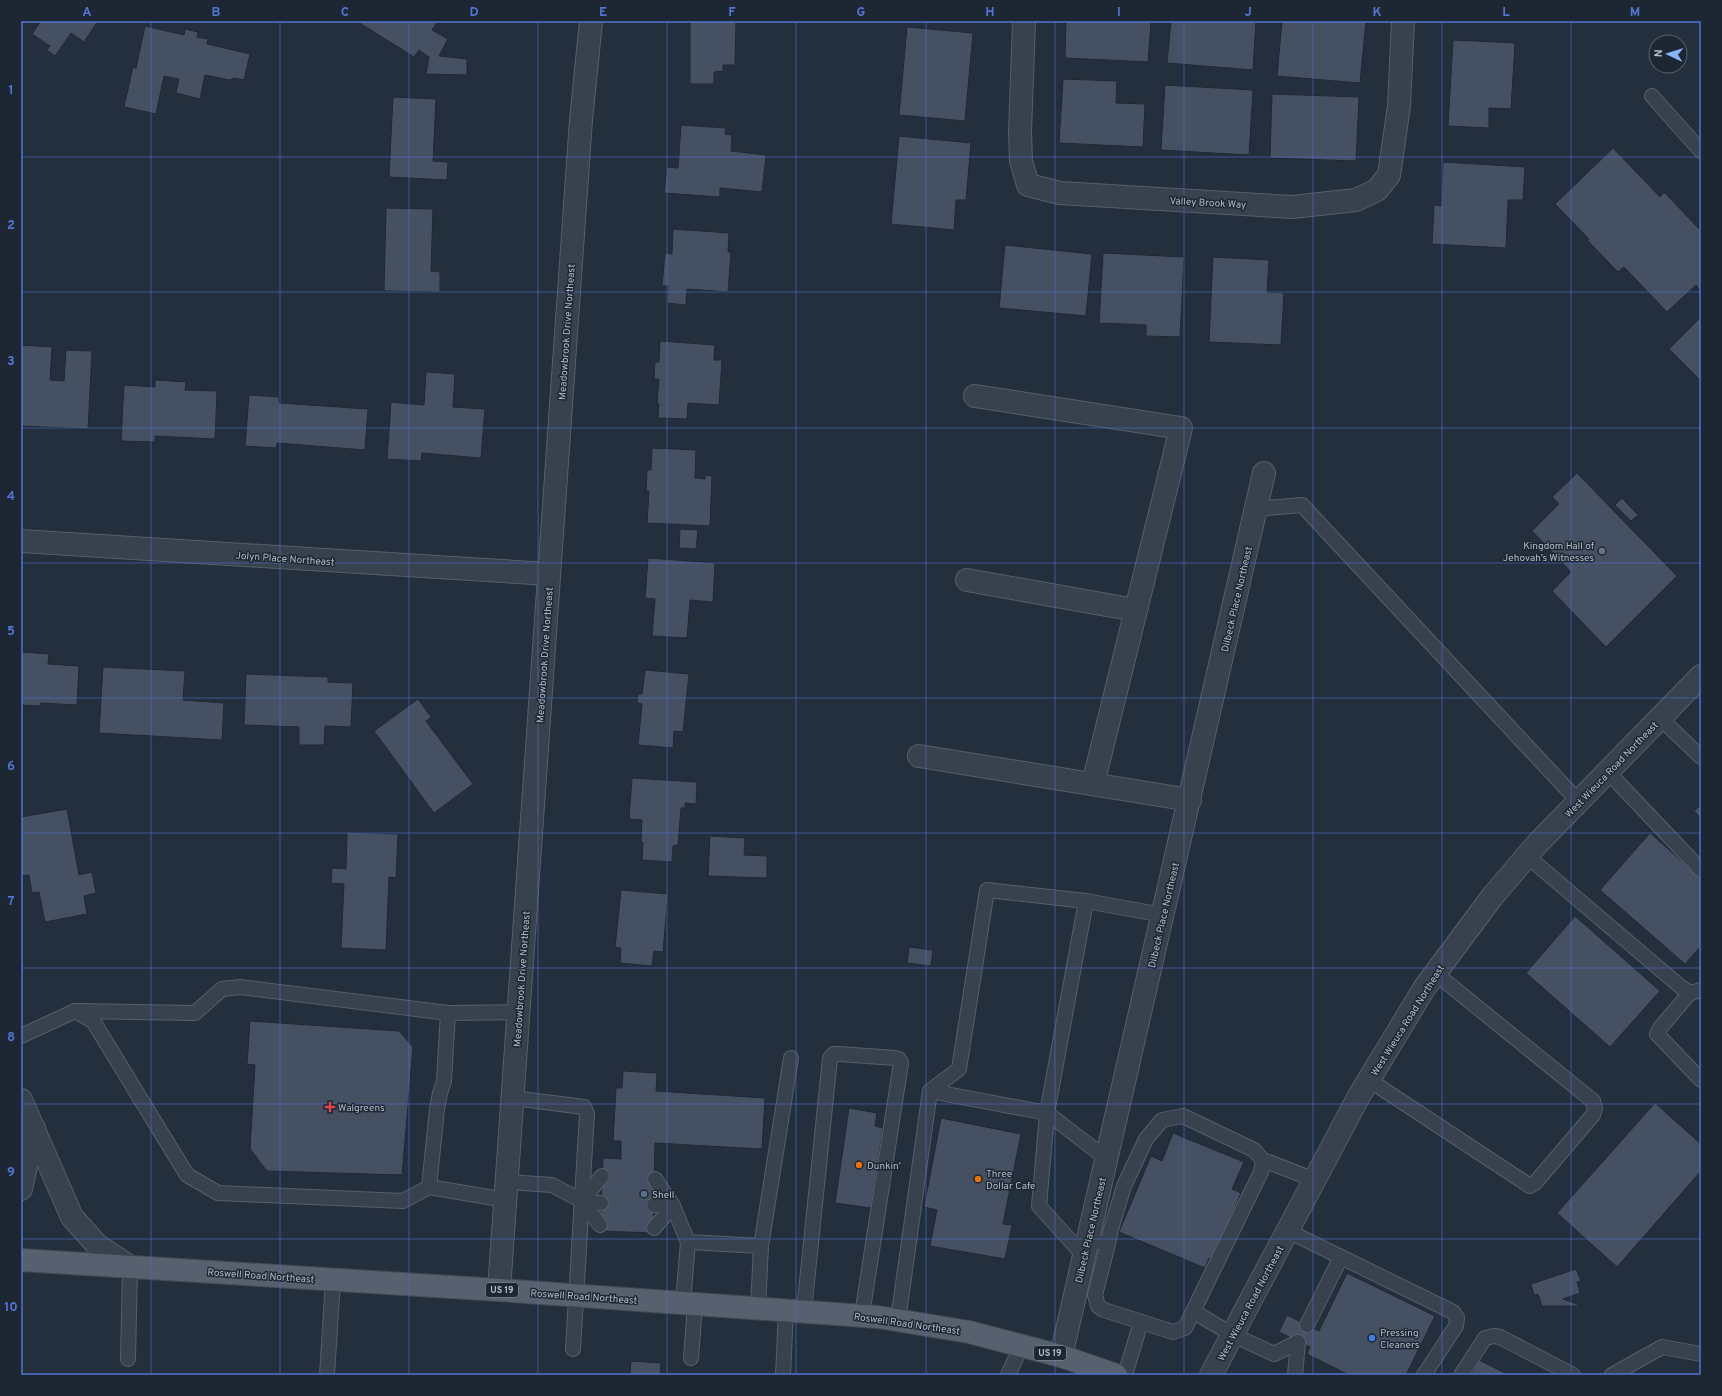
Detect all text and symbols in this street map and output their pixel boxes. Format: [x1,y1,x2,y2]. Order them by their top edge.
text: A [82,5,92,21]
text: B [212,5,221,21]
text: C [341,5,349,21]
text: D [469,5,479,21]
text: E [599,5,607,21]
text: F [728,5,736,21]
text: G [857,5,866,21]
text: H [985,5,995,21]
text: I [1117,5,1121,21]
text: J [1244,5,1252,21]
text: K [1372,5,1382,21]
text: L [1502,5,1510,21]
text: M [1630,5,1640,21]
north arrow [1648,34,1688,74]
text: N [1652,49,1666,58]
text: 1 [8,83,14,99]
street label: Valley Brook Way [1169,195,1247,212]
text: 2 [7,218,15,234]
street label: Meadowbrook Drive Northeast [556,263,579,401]
text: 3 [7,354,15,370]
text: 4 [7,489,15,505]
place label: Kingdom Hall of Jehovah’s Witnesses [1503,540,1595,565]
street label: Dilbeck Place Northeast [1219,545,1256,653]
marker: Kingdom Hall of Jehovah’s Witnesses [1597,546,1607,556]
street label: Jolyn Place Northeast [235,550,335,569]
street label: Meadowbrook Drive Northeast [534,586,557,724]
text: 5 [7,624,15,640]
street label: West Wieuca Road Northeast [1563,719,1662,821]
text: 6 [7,759,15,775]
street label: Dilbeck Place Northeast [1146,861,1183,969]
text: 7 [8,894,15,910]
street label: Meadowbrook Drive Northeast [511,910,534,1048]
street label: West Wieuca Road Northeast [1369,963,1448,1079]
text: 8 [7,1030,15,1046]
marker: Walgreens [325,1102,335,1112]
place label: Walgreens [338,1102,385,1115]
marker: Dunkin' [854,1160,864,1170]
place label: Dunkin' [867,1160,901,1173]
text: 9 [7,1165,15,1181]
place label: Three Dollar Cafe [986,1168,1035,1193]
marker: Three Dollar Cafe [973,1174,983,1184]
street label: Dilbeck Place Northeast [1073,1176,1110,1284]
marker: Shell [639,1189,649,1199]
place label: Shell [652,1189,674,1202]
street label: West Wieuca Road Northeast [1215,1244,1287,1364]
street label: Roswell Road Northeast [207,1266,315,1287]
road number: US 19 [486,1283,518,1297]
street label: Roswell Road Northeast [530,1287,638,1308]
text: 10 [4,1300,18,1316]
street label: Roswell Road Northeast [853,1311,961,1338]
place label: Pressing Cleaners [1380,1327,1420,1352]
marker: Pressing Cleaners [1367,1333,1377,1343]
road number: US 19 [1034,1346,1066,1360]

